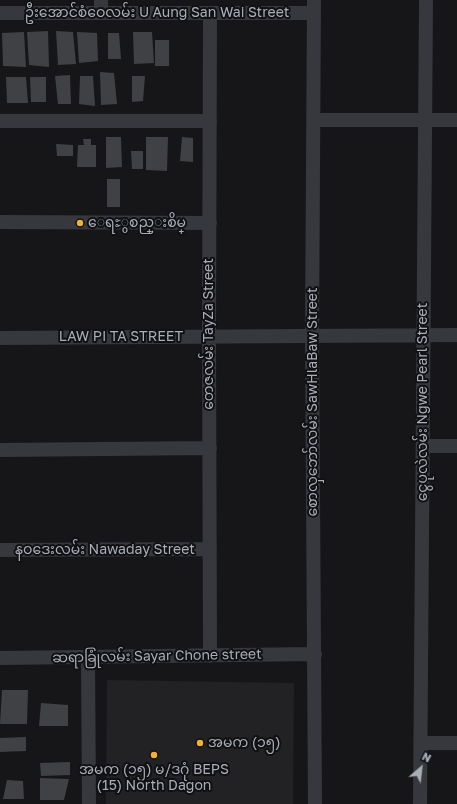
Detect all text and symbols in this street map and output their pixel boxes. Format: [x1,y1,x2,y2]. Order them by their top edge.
street label: ဦးအောင်စံဝေလမ်း U Aung San Wai Street [25,5,289,21]
place label: ေရႊွစည္းစိမ္ [88,215,186,231]
marker: ေရႊွစည္းစိမ္ [75,218,85,228]
street label: တေဇလမ်း TayZa Street [201,258,217,410]
street label: စောလှဘော်လမ်း SawHlaBaw Street [305,287,321,517]
street label: ငွေပုလဲလမ်း Ngwe Pearl Street [415,303,431,501]
street label: LAW PI TA STREET [59,329,183,345]
street label: နဝဒေးလမ်း Nawaday Street [15,542,195,558]
street label: ဆရာခြုံလမ်း Sayar Chone street [52,646,262,666]
place label: အမက (၁၅) [208,735,280,751]
marker: အမက (၁၅) [195,738,205,748]
north arrow [401,748,441,788]
text: N [420,749,434,765]
marker: အမက (၁၅) မ/ဒဂုံ BEPS (15) North Dagon [149,750,159,760]
place label: အမက (၁၅) မ/ဒဂုံ BEPS (15) North Dagon [79,762,229,794]

